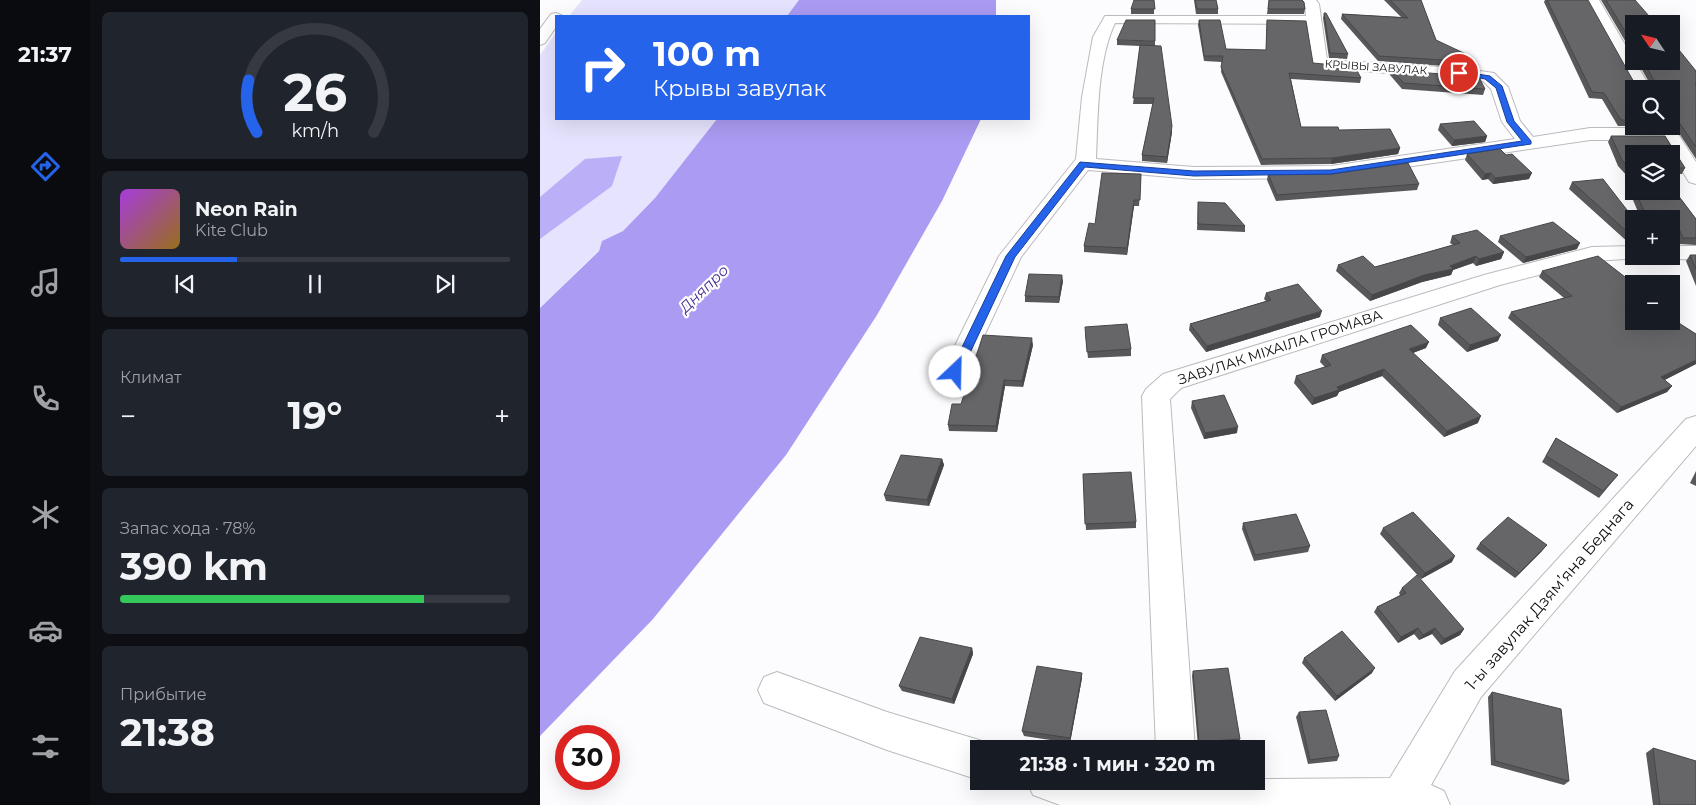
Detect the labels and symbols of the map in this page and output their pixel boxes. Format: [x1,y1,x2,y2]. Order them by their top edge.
north arrow [1625,15,1680,70]
pin [1438,52,1480,94]
street label: КРЫВЫ ЗАВУЛАК [1324,56,1428,78]
water label: Дняпро [674,261,732,318]
street label: ЗАВУЛАК МІХАІЛА ГРОМАВА [1175,305,1385,389]
position arrow [928,345,980,397]
street label: 1-ы завулак Дзямʼяна Беднага [1461,495,1638,694]
speed limit sign: 30 [555,725,620,790]

